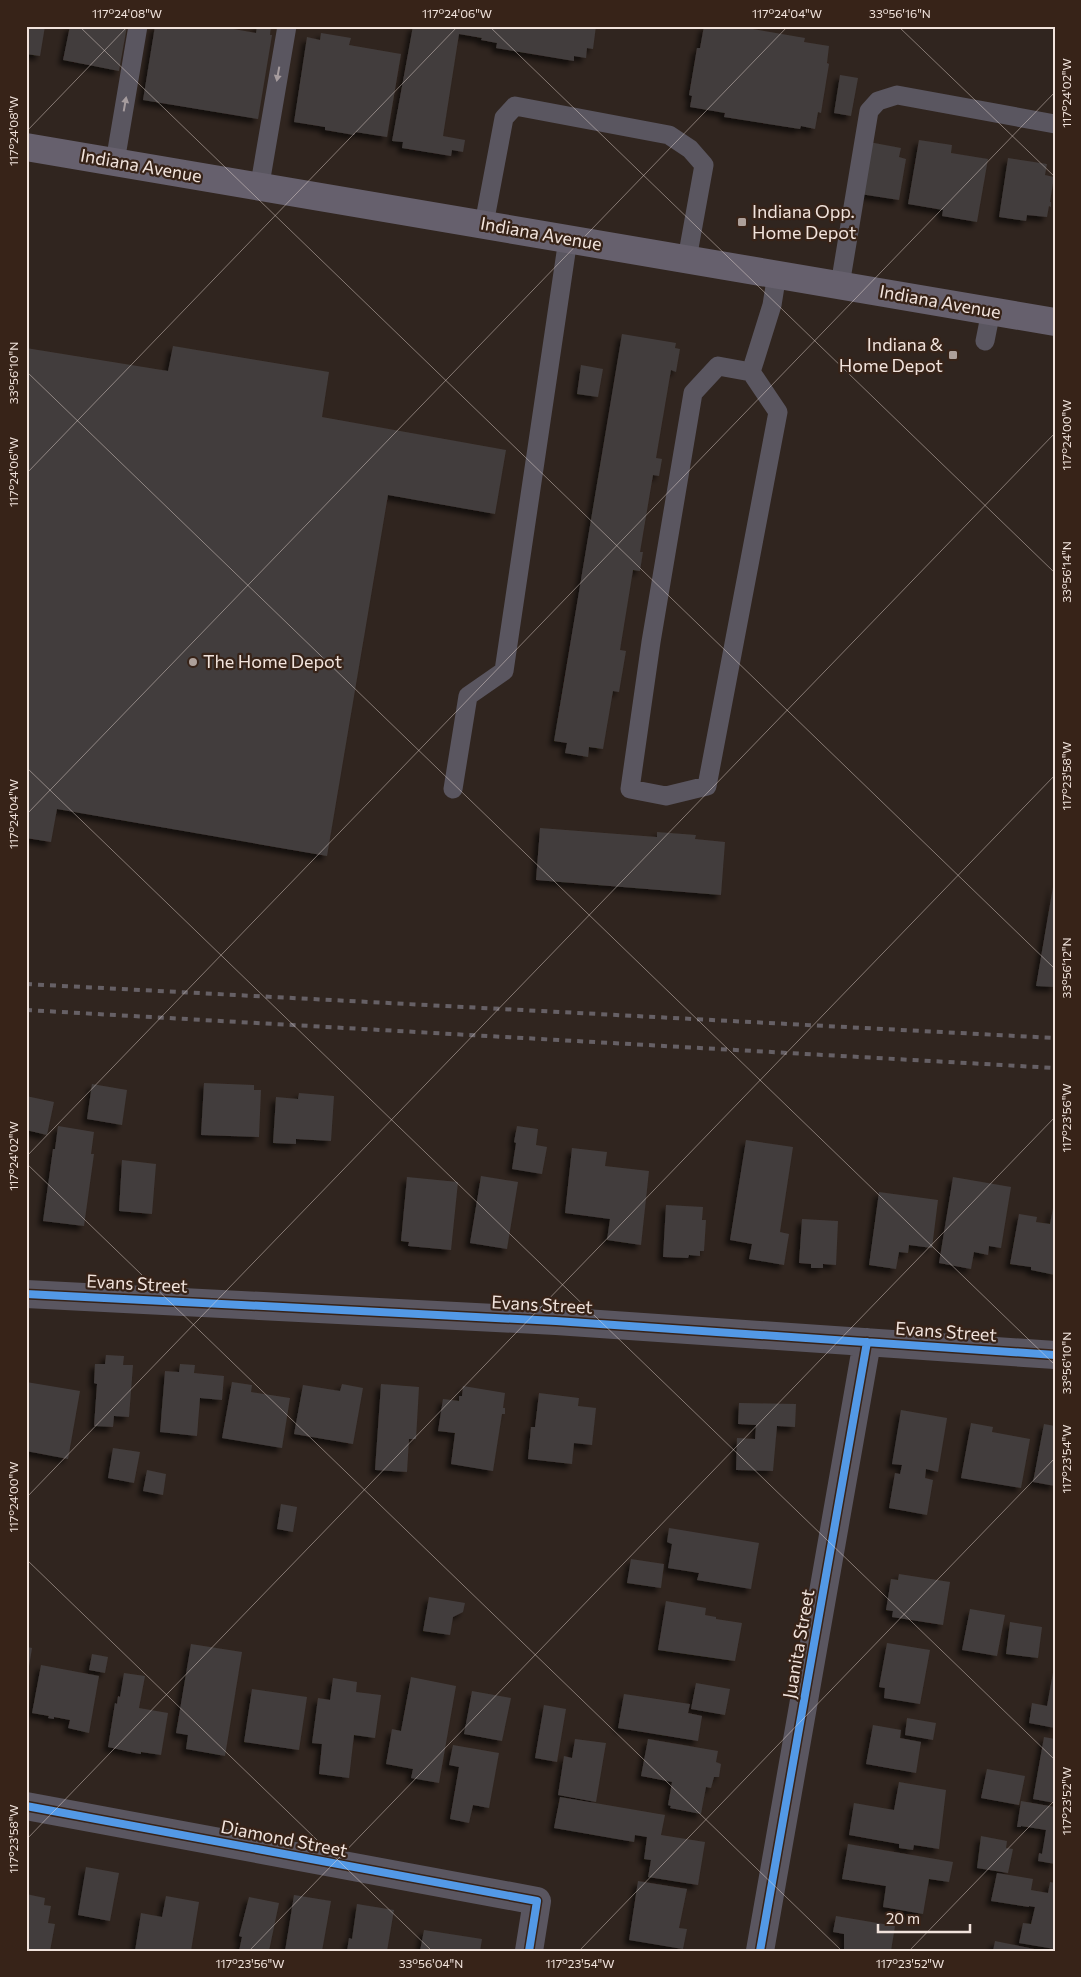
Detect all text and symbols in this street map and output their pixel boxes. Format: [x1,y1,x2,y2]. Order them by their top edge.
text: 117°24'08"W [92,6,162,20]
text: 117°24'06"W [422,6,492,20]
text: 117°24'04"W [752,6,822,20]
text: 33°56'16"N [869,6,931,20]
text: 117°24'02"W [1059,58,1073,128]
one-way arrow [274,67,282,83]
one-way arrow [121,95,129,111]
text: 117°24'08"W [6,96,20,166]
street label: Indiana Avenue [79,144,204,187]
place label: Indiana Opp. Home Depot [752,200,856,243]
street label: Indiana Avenue [479,212,604,255]
marker: Indiana Opp. Home Depot [736,216,748,228]
street label: Indiana Avenue [878,280,1003,323]
place label: Indiana & Home Depot [839,333,943,376]
text: 33°56'10"N [6,342,20,404]
marker: Indiana & Home Depot [947,349,959,361]
text: 117°24'00"W [1059,400,1073,470]
text: 117°24'06"W [6,437,20,507]
text: 33°56'14"N [1059,541,1073,603]
place label: The Home Depot [203,650,342,672]
marker: The Home Depot [187,656,199,668]
text: 117°23'58"W [1059,741,1073,811]
text: 117°24'04"W [6,779,20,849]
text: 33°56'12"N [1059,937,1073,999]
text: 117°23'56"W [1059,1083,1073,1153]
text: 117°24'02"W [6,1121,20,1191]
street label: Evans Street [86,1269,188,1297]
street label: Evans Street [491,1290,593,1318]
street label: Evans Street [895,1316,998,1346]
text: 33°56'10"N [1059,1332,1073,1394]
text: 117°23'54"W [1059,1424,1073,1494]
text: 117°24'00"W [6,1462,20,1532]
street label: Juanita Street [778,1587,818,1700]
text: 117°23'52"W [1059,1767,1073,1835]
text: 117°23'58"W [6,1804,20,1874]
street label: Diamond Street [219,1815,350,1861]
scale bar [878,1902,971,1934]
text: 20 m [886,1909,920,1927]
text: 117°23'56"W [215,1956,285,1970]
text: 33°56'04"N [399,1956,463,1970]
text: 117°23'54"W [545,1956,615,1970]
text: 117°23'52"W [876,1956,944,1970]

